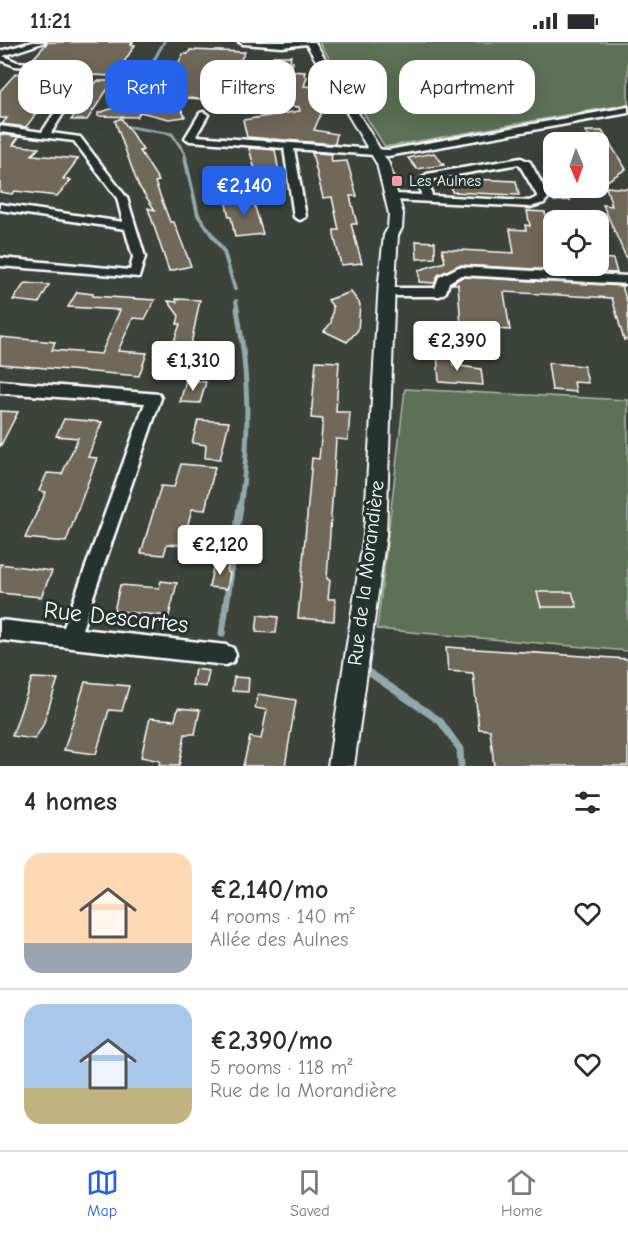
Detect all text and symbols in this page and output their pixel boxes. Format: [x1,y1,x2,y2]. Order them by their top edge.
text: 11:21 [30,8,71,34]
chip: Buy [18,60,93,114]
chip: Rent [105,60,188,114]
chip: Filters [200,60,296,114]
chip: New [308,60,387,114]
chip: Apartment [399,60,535,114]
north arrow [543,132,609,198]
map controls [543,132,609,276]
pin: €2,140 [195,166,293,217]
place label: Les Aulnes [409,172,482,190]
text: €2,140 [216,174,272,197]
marker: Les Aulnes [390,174,404,188]
button: locate [543,210,609,276]
pin: €2,390 [408,321,506,372]
text: €2,390 [427,329,487,352]
pin: €1,310 [144,341,242,392]
text: €1,310 [166,349,220,372]
street label: Rue de la Morandière [343,479,389,667]
pin: €2,120 [171,525,269,576]
text: €2,120 [192,533,248,556]
street label: Rue Descartes [42,595,190,639]
icon: filters [571,786,604,819]
text: 4 homes [24,787,117,817]
text: €2,140/mo [210,875,328,905]
icon: home [72,877,144,949]
icon: heart [571,897,604,930]
text: 4 rooms · 140 m² [210,905,355,928]
text: Allée des Aulnes [210,928,348,951]
text: €2,390/mo [210,1026,333,1056]
icon: home [72,1028,144,1100]
icon: heart [571,1048,604,1081]
text: 5 rooms · 118 m² [210,1056,352,1079]
text: Rue de la Morandière [210,1079,397,1102]
tab: Map [86,1166,119,1220]
tab: Saved [290,1166,330,1220]
tab: Home [501,1166,542,1220]

